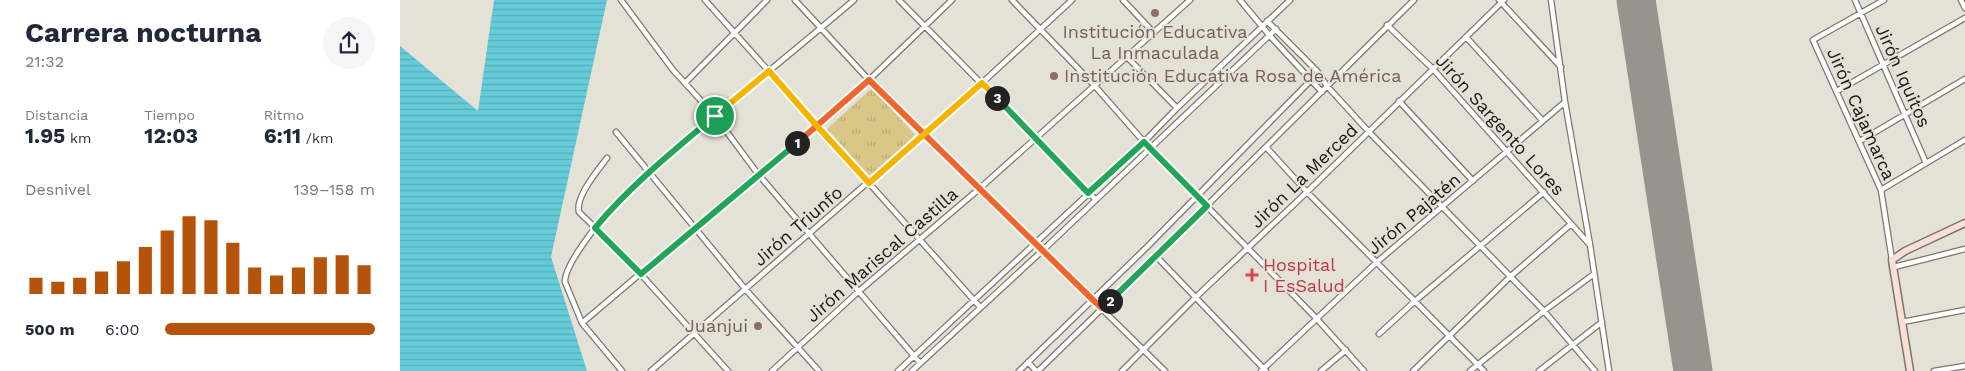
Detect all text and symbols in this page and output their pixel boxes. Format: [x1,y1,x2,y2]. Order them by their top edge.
marker: Institución Educativa La Inmaculada [1149,7,1161,19]
text: Carrera nocturna [25,16,261,49]
button: share [323,17,375,69]
place label: Institución Educativa La Inmaculada [1063,21,1247,63]
street label: Jirón Iquitos [1871,21,1935,130]
street label: Jirón Cajamarca [1823,45,1900,183]
street label: Jirón Sargento Lores [1432,50,1569,199]
text: 21:32 [25,52,64,71]
place label: Institución Educativa Rosa de América [1064,65,1401,86]
marker: Institución Educativa Rosa de América [1048,70,1060,82]
pin: 3 [984,86,1010,110]
text: 3 [993,90,1002,106]
pin [694,95,736,137]
icon: arrive [701,102,729,130]
text: Distancia [25,107,88,123]
text: Tiempo [144,107,195,123]
text: Ritmo [264,107,304,123]
street label: Jirón La Merced [1246,119,1362,232]
text: 1.95 [25,123,65,148]
text: 12:03 [144,123,198,148]
text: 6:11 [264,123,301,148]
text: km [65,130,91,146]
text: /km [301,130,333,146]
pin: 1 [784,130,810,156]
text: 1 [794,135,801,151]
street label: Jirón Pajatén [1363,169,1464,259]
text: Desnivel [25,180,91,199]
text: 139–158 m [293,180,375,199]
street label: Jirón Triunfo [749,181,846,270]
street label: Jirón Mariscal Castilla [802,183,962,326]
place label: Hospital I EsSalud [1263,254,1345,296]
marker: Hospital I EsSalud [1245,268,1259,282]
pin: 2 [1098,288,1122,314]
text: 2 [1106,293,1115,309]
place label: Juanjui [685,315,748,336]
text: 500 m [25,320,75,339]
text: 6:00 [105,320,139,339]
marker: Juanjui [752,320,764,332]

